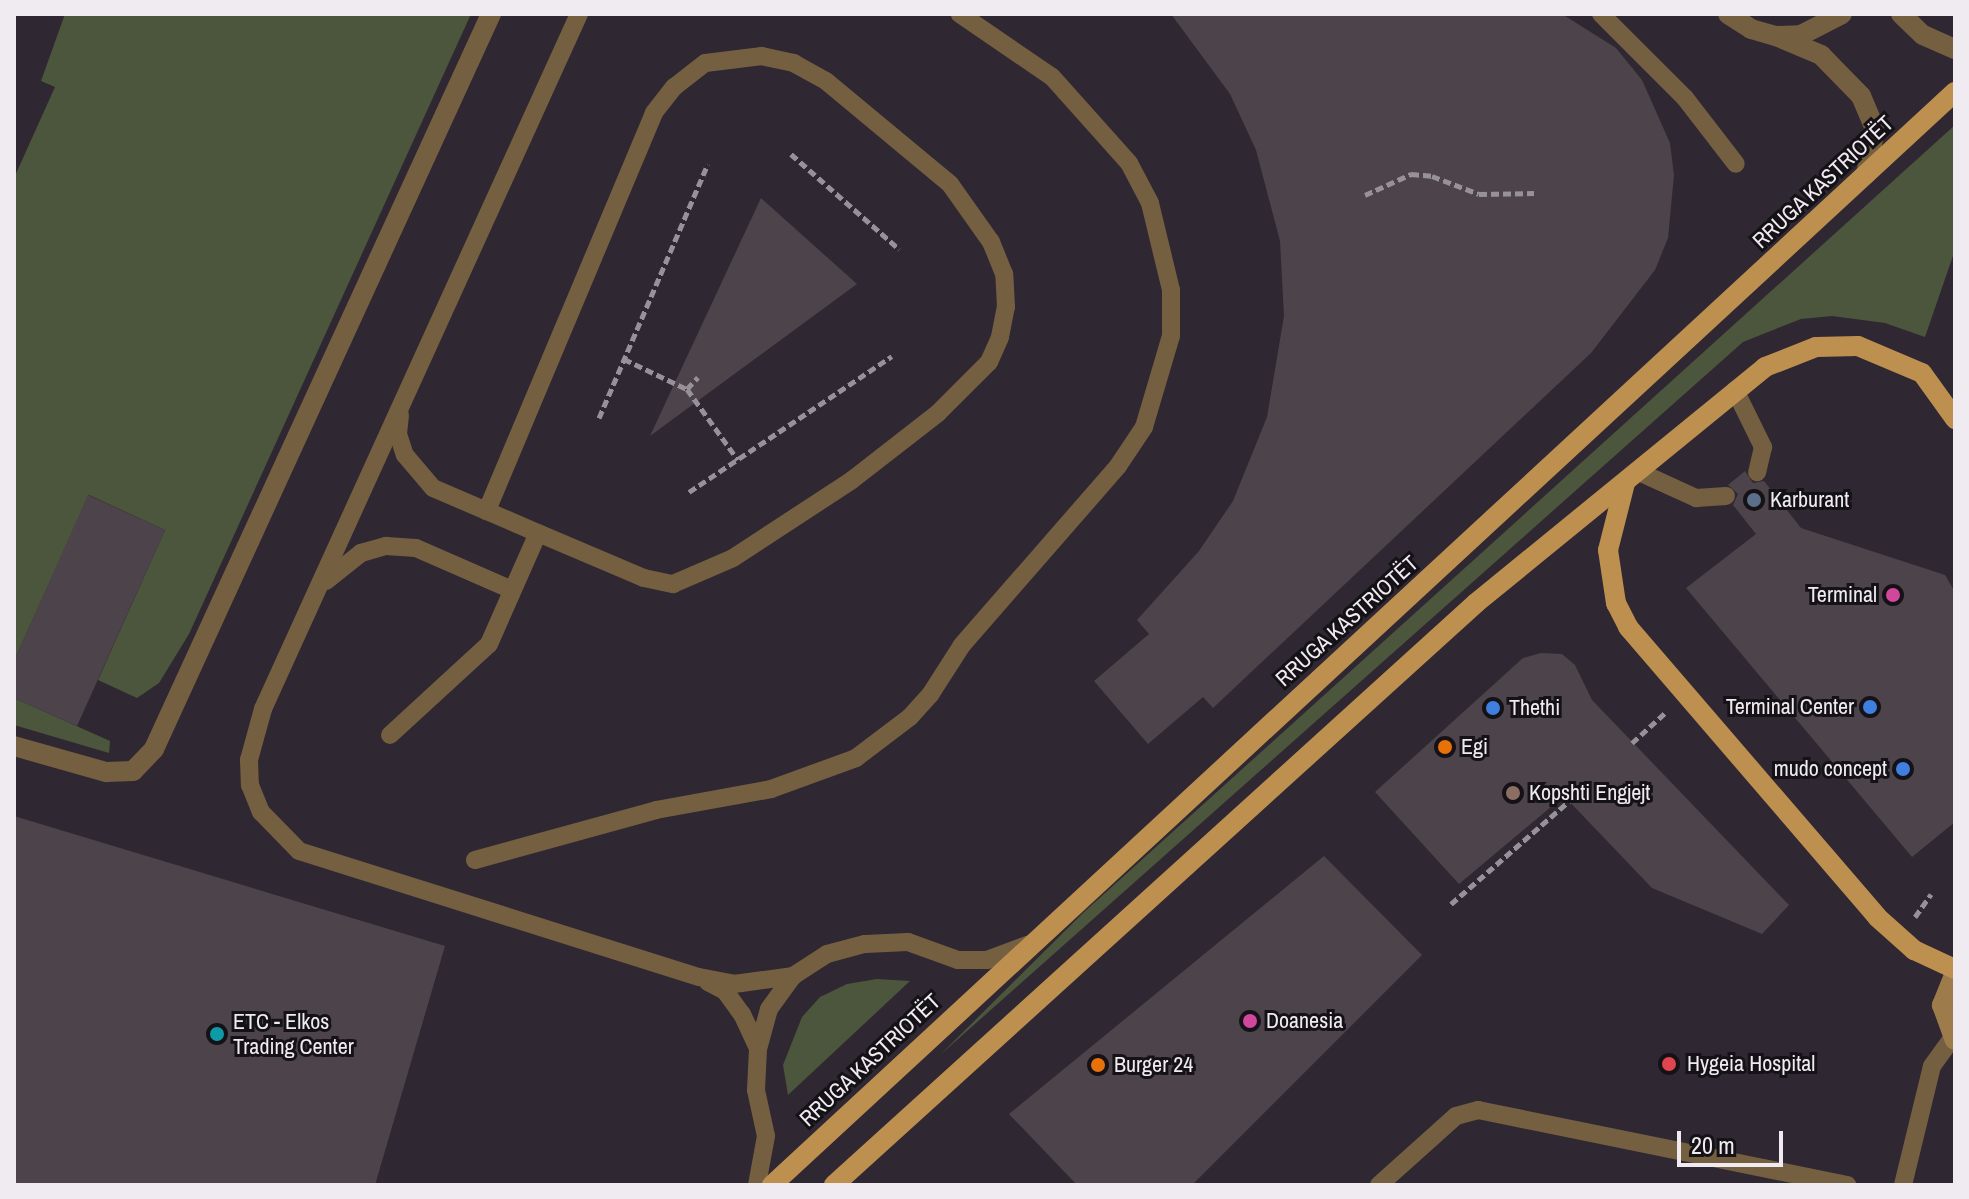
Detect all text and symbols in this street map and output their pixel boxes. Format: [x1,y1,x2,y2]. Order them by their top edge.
street label: RRUGA KASTRIOTËT [1747,110,1899,254]
place label: Karburant [1770,487,1849,513]
marker: Karburant [1745,491,1763,509]
street label: RRUGA KASTRIOTËT [1270,550,1424,692]
place label: Terminal [1808,582,1877,608]
marker: Terminal [1884,586,1902,604]
place label: Terminal Center [1726,694,1854,720]
place label: Thethi [1509,695,1560,721]
marker: Terminal Center [1861,698,1879,716]
marker: Thethi [1484,699,1502,717]
place label: Egi [1461,734,1488,760]
marker: Egi [1436,738,1454,756]
place label: mudo concept [1774,756,1887,782]
marker: mudo concept [1894,760,1912,778]
place label: Kopshti Engjejt [1529,780,1650,806]
marker: Kopshti Engjejt [1504,784,1522,802]
street label: RRUGA KASTRIOTËT [794,988,946,1132]
place label: ETC - Elkos Trading Center [233,1008,354,1060]
place label: Doanesia [1266,1008,1343,1034]
marker: Doanesia [1241,1012,1259,1030]
marker: ETC - Elkos Trading Center [208,1025,226,1043]
place label: Hygeia Hospital [1687,1051,1815,1077]
place label: Burger 24 [1114,1052,1193,1078]
marker: Hygeia Hospital [1658,1053,1680,1075]
marker: Burger 24 [1089,1056,1107,1074]
scale bar [1681,1115,1787,1165]
text: 20 m [1691,1129,1735,1161]

